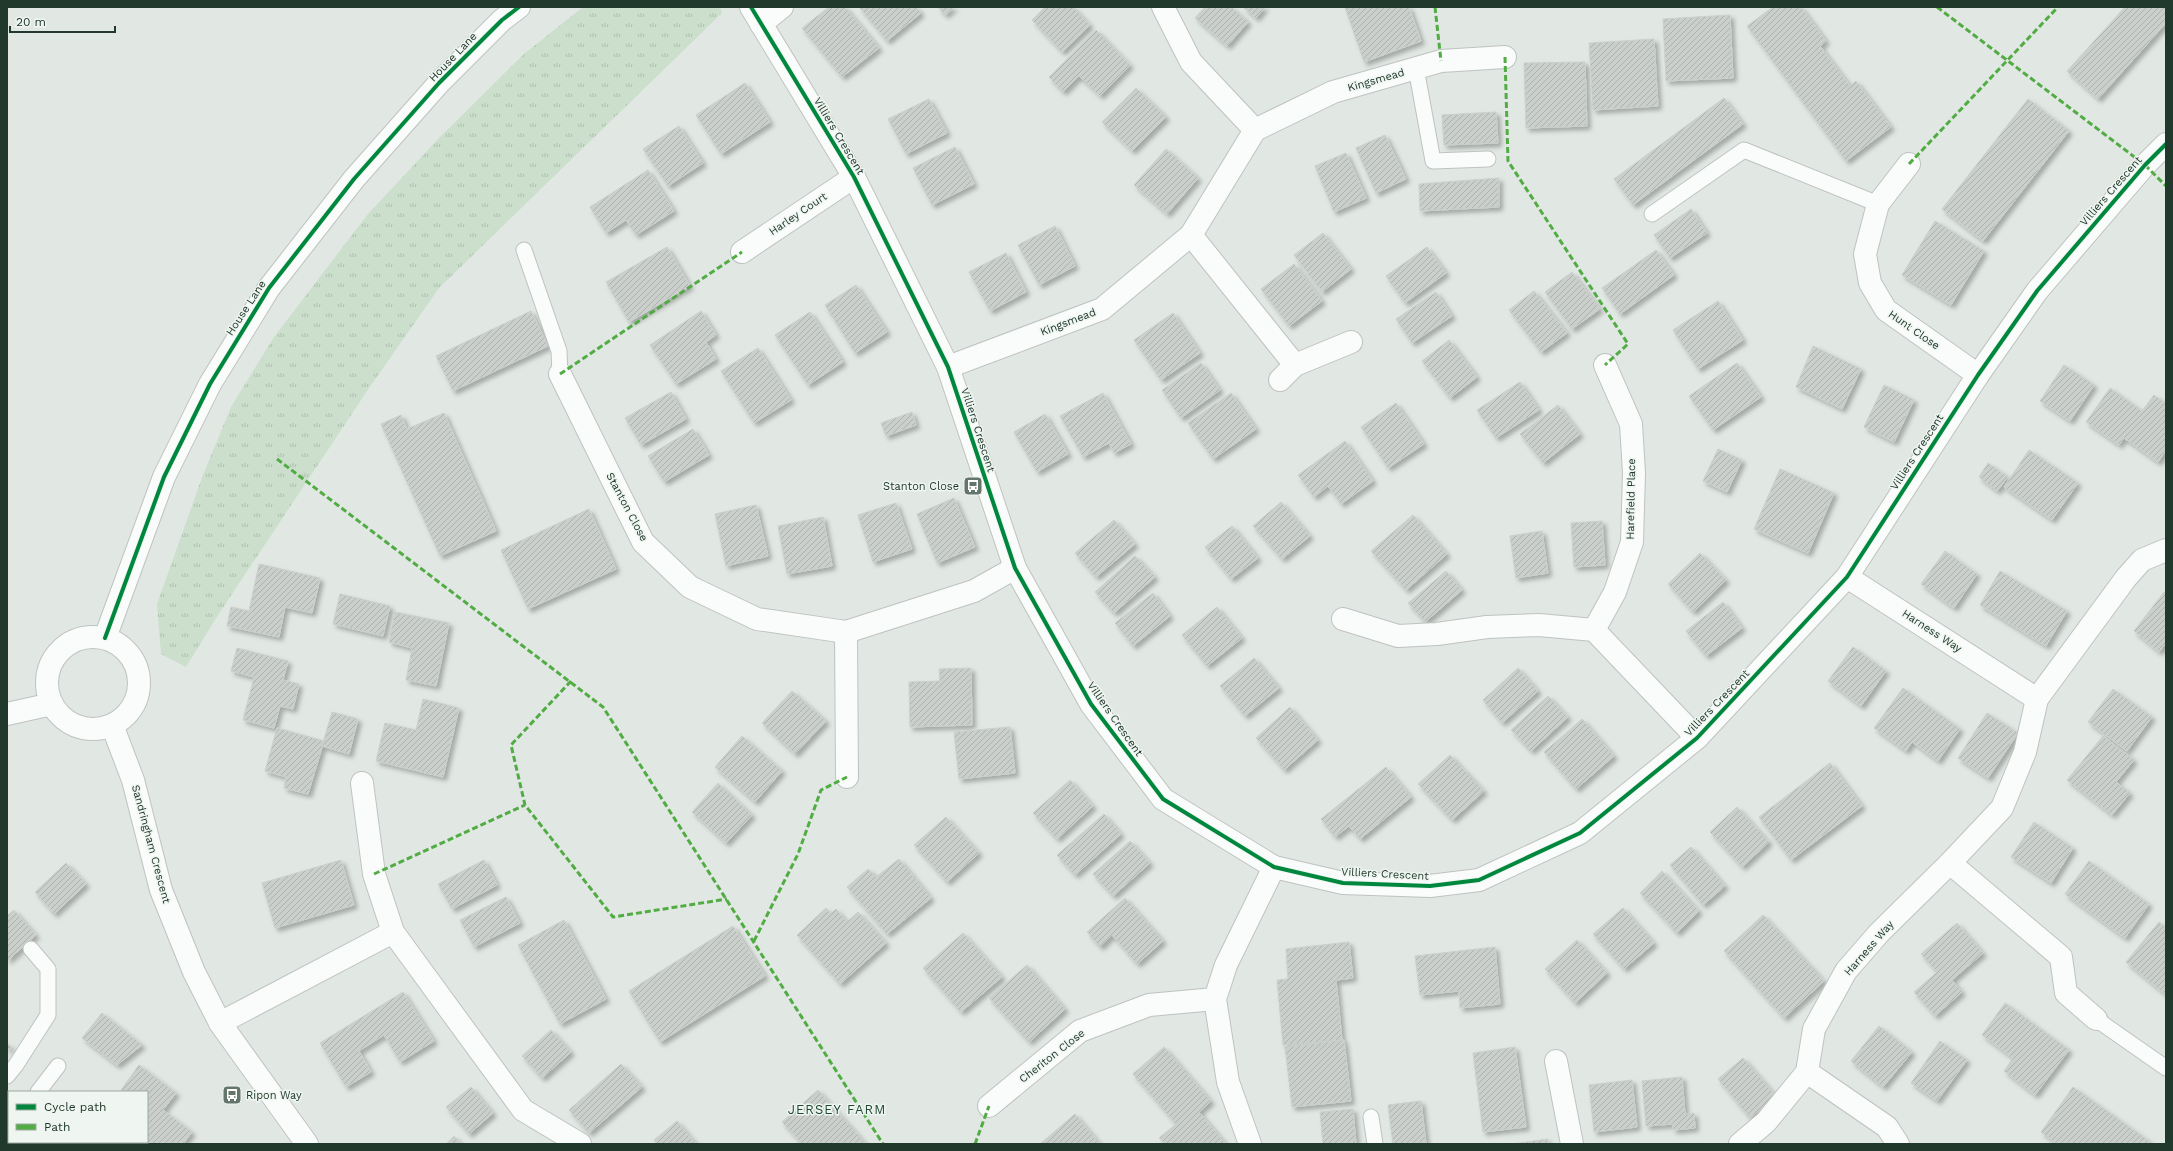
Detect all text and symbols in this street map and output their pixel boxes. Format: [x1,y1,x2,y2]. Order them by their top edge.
scale bar [10,8,115,34]
text: 20 m [16,15,46,29]
street label: House Lane [426,30,480,84]
street label: Kingsmead [1346,66,1406,94]
street label: Villiers Crescent [811,95,867,177]
street label: Villiers Crescent [2077,153,2145,228]
street label: Harley Court [767,190,830,238]
street label: House Lane [223,278,269,338]
street label: Kingsmead [1038,305,1098,339]
street label: Hunt Close [1886,308,1942,352]
street label: Villiers Crescent [958,386,998,474]
street label: Villiers Crescent [1888,411,1947,492]
street label: Harefield Place [1624,458,1638,540]
street label: Stanton Close [603,470,651,544]
bus stop icon: Stanton Close [962,475,984,497]
place label: Stanton Close [883,480,959,493]
street label: Harness Way [1900,607,1965,655]
street label: Villiers Crescent [1682,667,1752,739]
street label: Villiers Crescent [1085,679,1146,759]
street label: Sandringham Crescent [129,783,173,905]
street label: Villiers Crescent [1341,865,1430,883]
street label: Harness Way [1842,918,1897,978]
street label: Cheriton Close [1017,1026,1087,1086]
bus stop icon: Ripon Way [221,1084,243,1106]
place label: Ripon Way [246,1089,302,1102]
legend [8,1091,148,1143]
text: Cycle path [44,1100,106,1114]
district label: JERSEY FARM [788,1102,886,1117]
text: Path [44,1120,70,1134]

